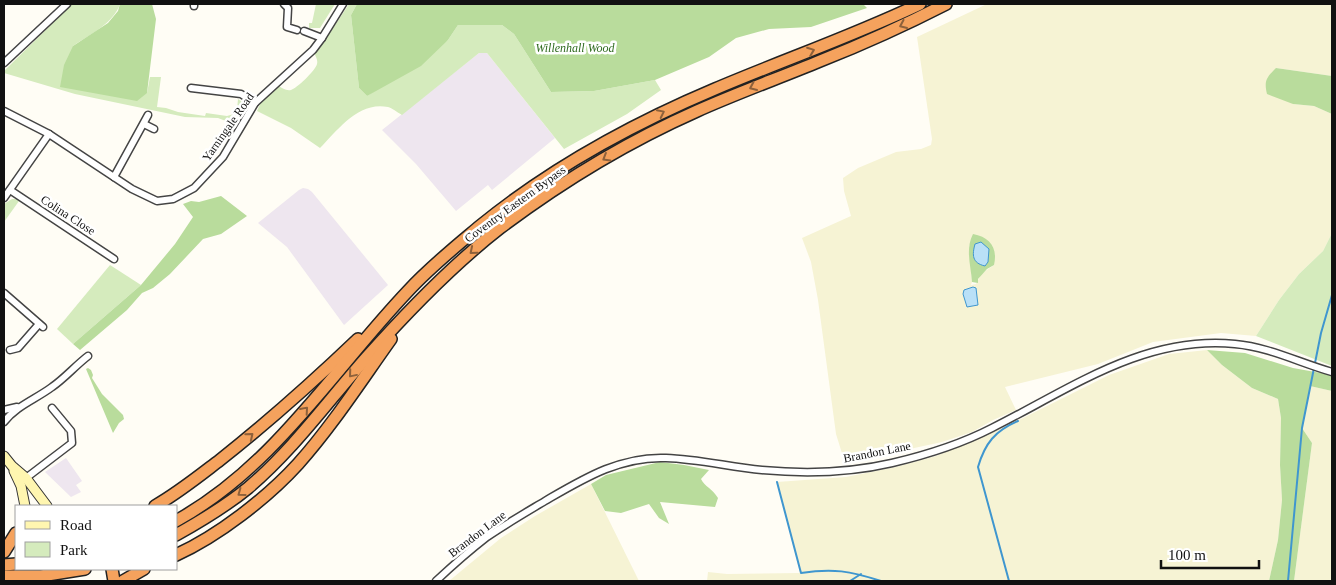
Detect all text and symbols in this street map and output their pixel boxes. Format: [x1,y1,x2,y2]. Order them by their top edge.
one-way arrow [899,19,908,29]
park label: Willenhall Wood [535,41,616,55]
one-way arrow [807,47,815,57]
one-way arrow [749,81,758,92]
street label: Yarningale Road [199,90,257,164]
one-way arrow [656,109,665,119]
one-way arrow [603,151,612,161]
street label: Coventry Eastern Bypass [462,162,568,245]
street label: Colina Close [38,192,98,238]
one-way arrow [470,245,479,253]
one-way arrow [349,369,358,378]
one-way arrow [300,407,308,416]
one-way arrow [244,433,253,441]
street label: Brandon Lane [842,439,912,465]
one-way arrow [238,487,247,495]
legend [15,505,178,570]
street label: Brandon Lane [446,508,508,560]
text: Road [60,517,92,533]
scale bar [1161,538,1258,570]
text: Park [60,542,88,558]
text: 100 m [1168,547,1206,563]

